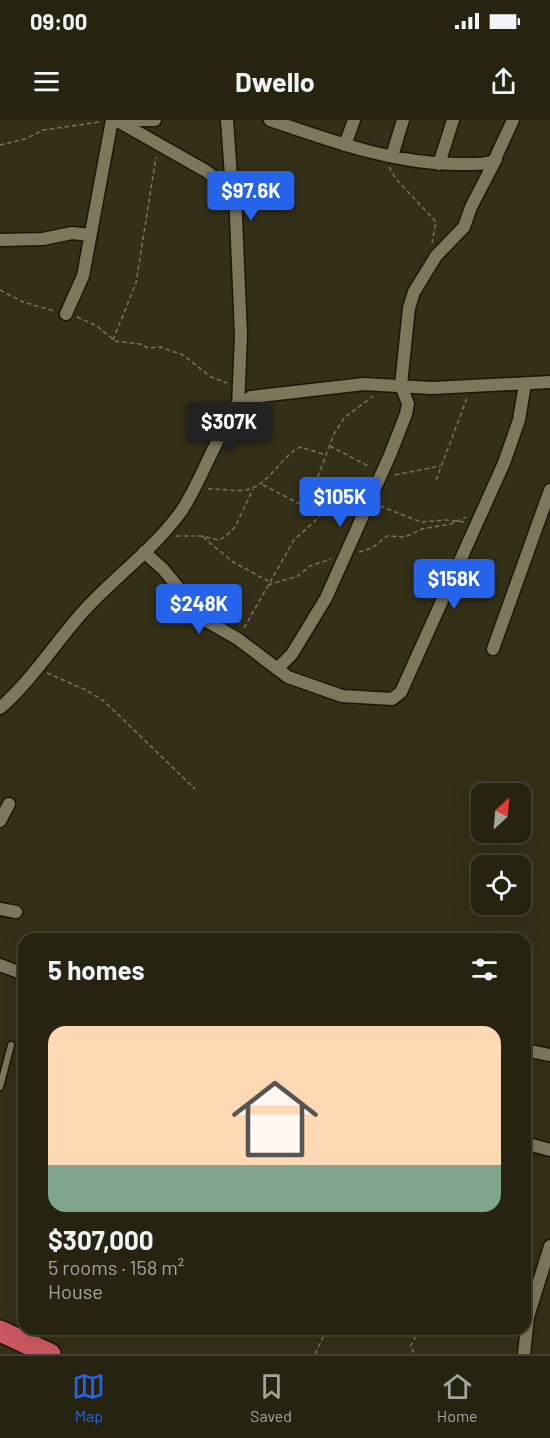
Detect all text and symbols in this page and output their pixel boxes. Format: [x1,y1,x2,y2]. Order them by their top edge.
text: 09:00 [30,8,87,34]
icon: menu [30,65,63,98]
text: Dwello [235,65,315,97]
icon: share [487,65,520,98]
pin: $97.6K [202,171,300,222]
text: $97.6K [221,178,281,202]
pin: $307K [187,402,271,453]
text: $307K [201,409,257,433]
pin: $105K [298,477,382,528]
text: $105K [313,484,367,508]
pin: $158K [412,559,496,610]
text: $158K [428,566,480,590]
pin: $248K [157,584,241,635]
text: $248K [170,591,228,615]
north arrow [471,783,531,843]
map controls [471,783,531,915]
button: locate [471,855,531,915]
icon: filters [468,953,501,986]
text: 5 homes [48,954,145,985]
icon: home [221,1065,329,1173]
text: $307,000 [48,1224,154,1255]
text: 5 rooms · 158 m² [48,1255,184,1279]
text: House [48,1279,103,1303]
tab: Map [72,1370,105,1425]
tab: Saved [250,1370,292,1425]
tab: Home [437,1370,478,1425]

